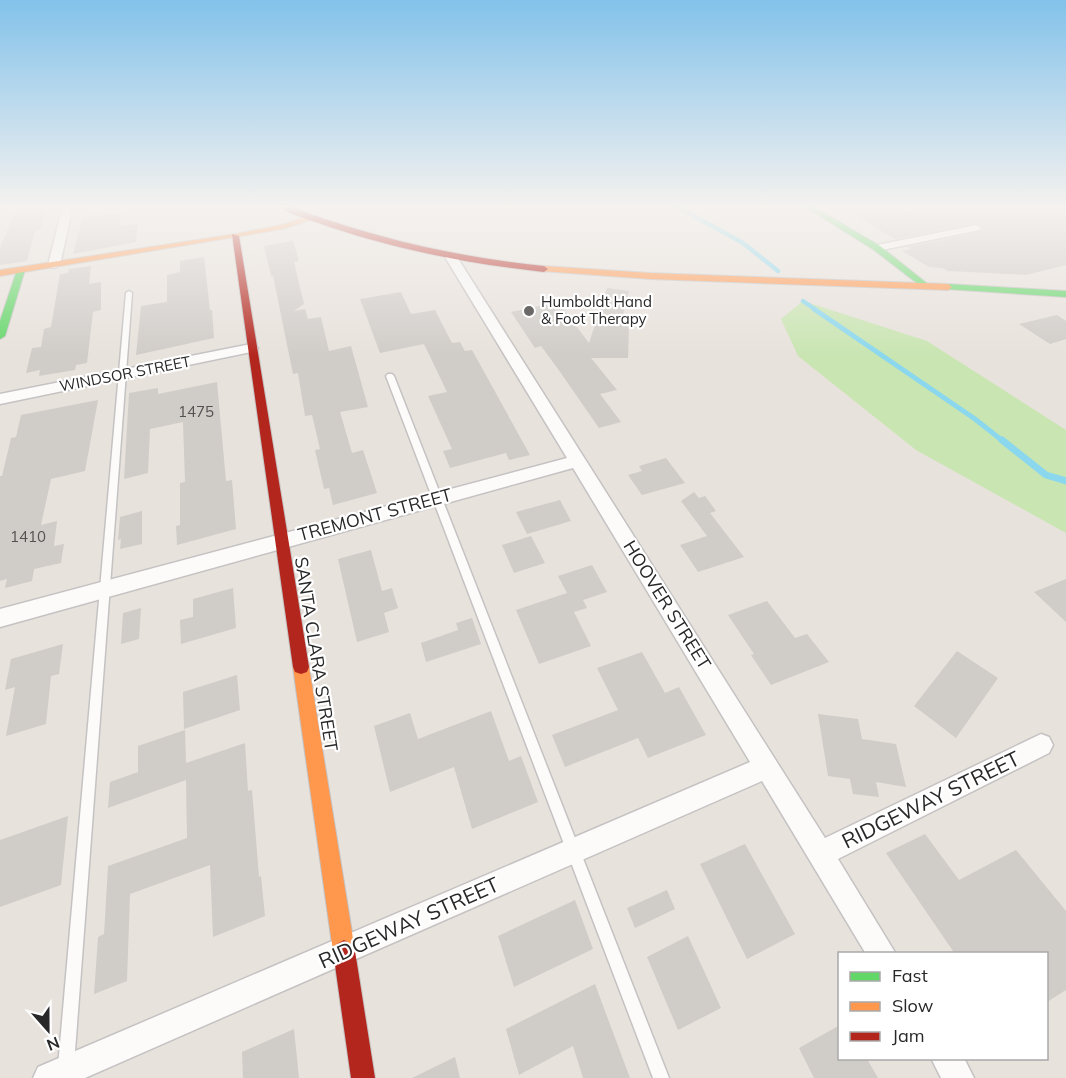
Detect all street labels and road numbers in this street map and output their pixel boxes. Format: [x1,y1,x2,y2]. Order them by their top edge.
street label: WINDSOR STREET [58,351,192,396]
street label: TREMONT STREET [295,483,454,546]
street label: HOOVER STREET [619,536,716,674]
street label: SANTA CLARA STREET [290,555,343,753]
street label: RIDGEWAY STREET [837,745,1024,853]
street label: RIDGEWAY STREET [314,870,503,974]

